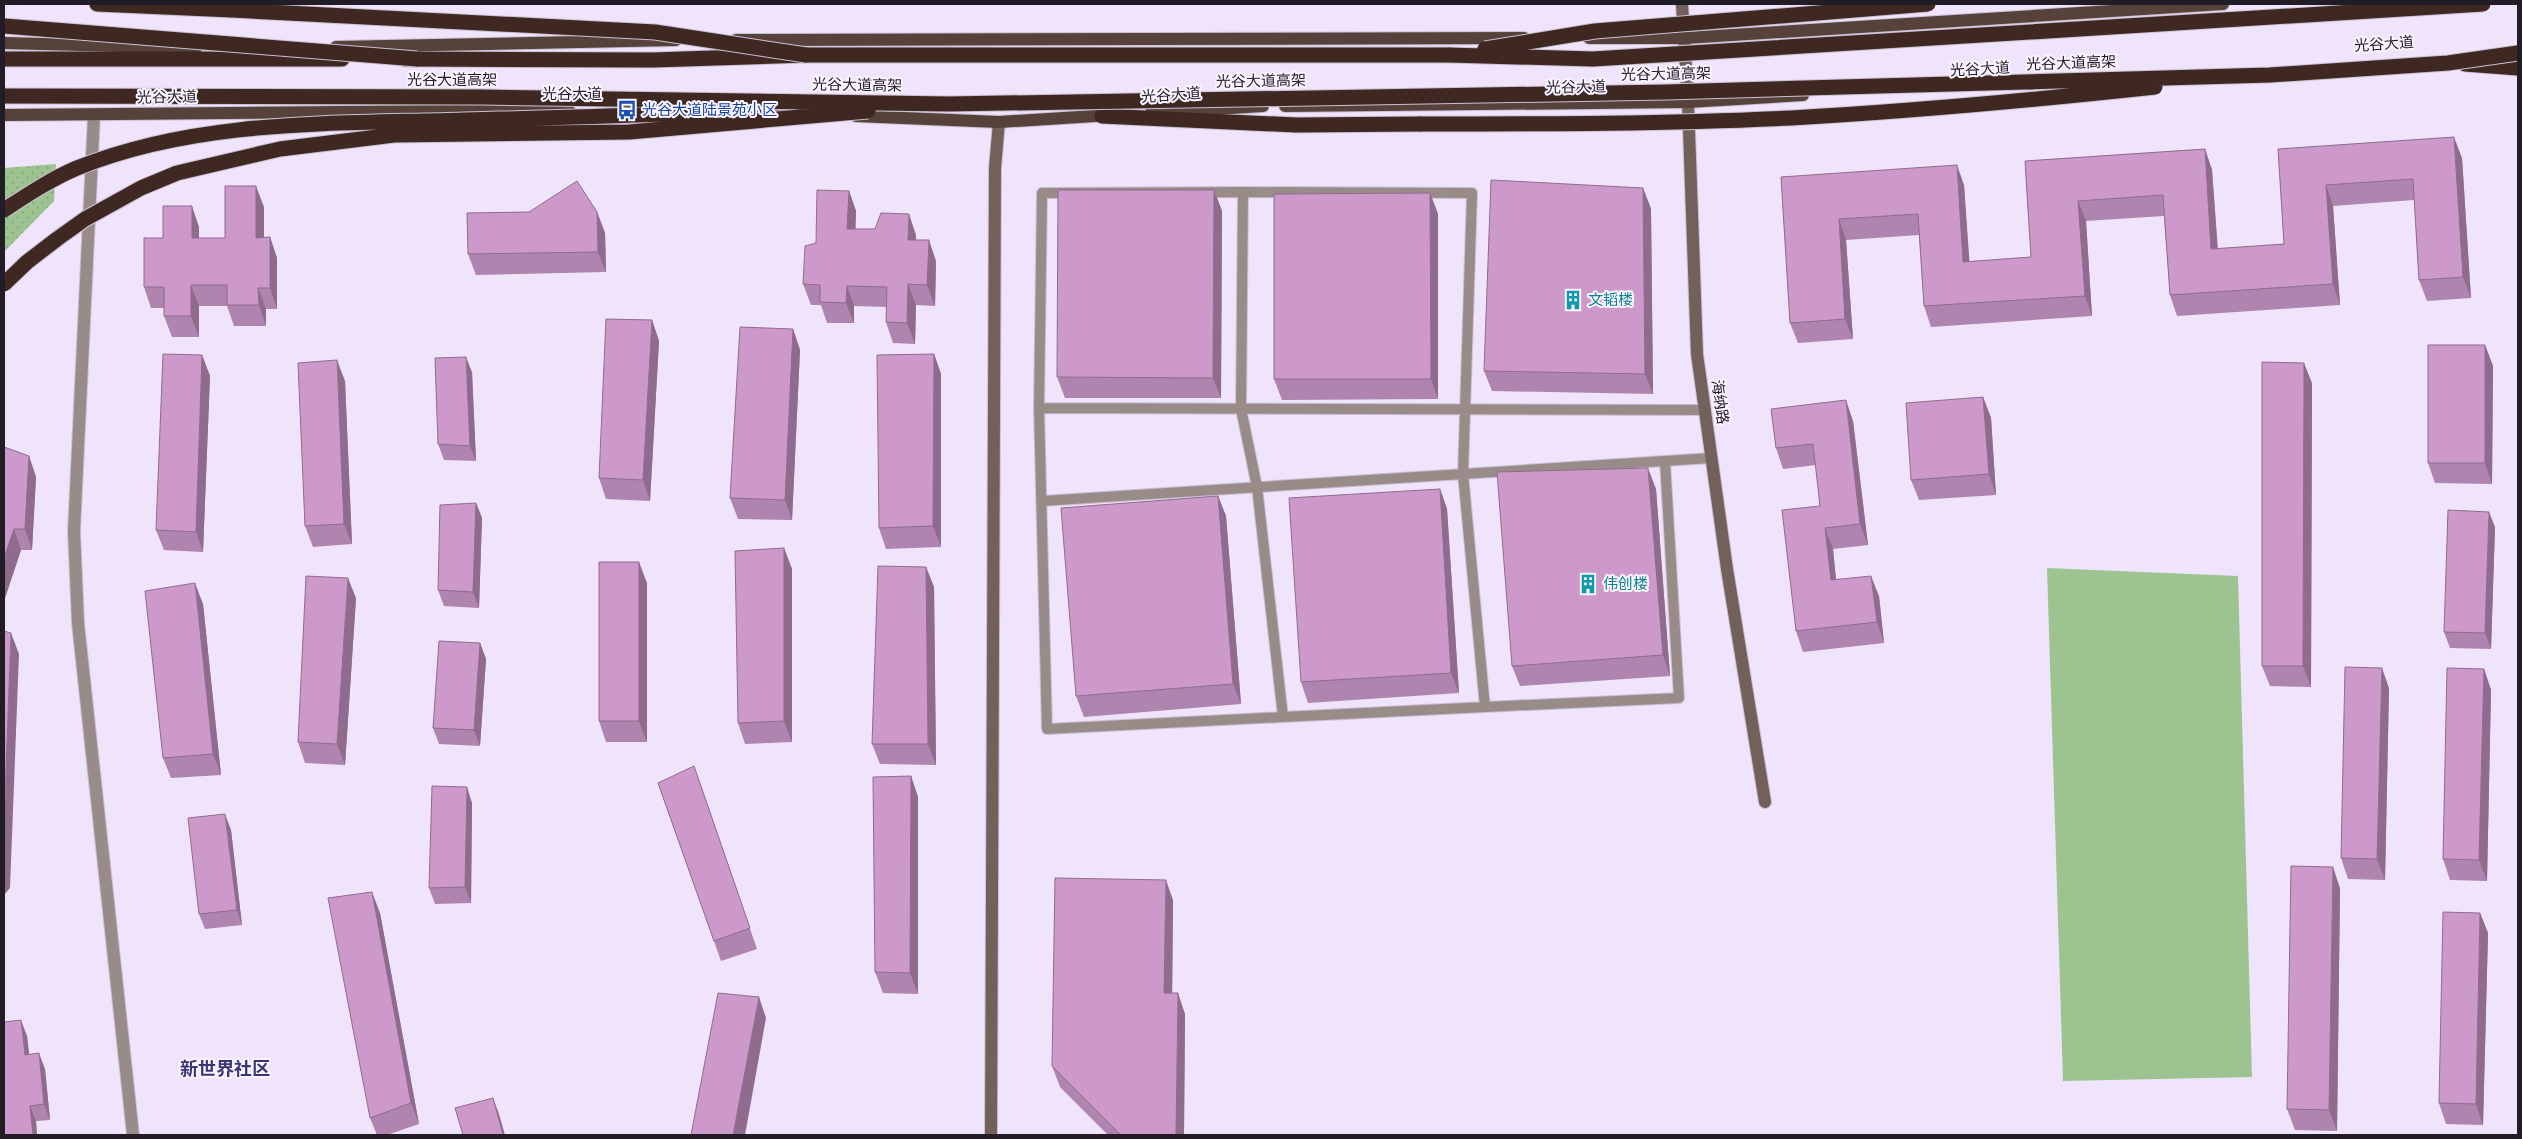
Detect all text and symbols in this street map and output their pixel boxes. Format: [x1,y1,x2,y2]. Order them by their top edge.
street label: 光谷大道 [2353,30,2415,57]
street label: 光谷大道高架 [2026,49,2116,76]
street label: 光谷大道 [1949,55,2011,82]
street label: 光谷大道高架 [1621,61,1711,86]
street label: 光谷大道高架 [407,68,497,91]
street label: 光谷大道高架 [1216,68,1306,93]
street label: 光谷大道高架 [812,72,902,97]
street label: 光谷大道 [1546,74,1606,99]
street label: 光谷大道 [1140,81,1202,108]
street label: 光谷大道 [542,82,602,105]
street label: 光谷大道 [137,84,197,109]
place label: 光谷大道陆景苑小区 [642,98,777,121]
bus stop icon: 光谷大道陆景苑小区 [616,99,638,121]
place label: 文韬楼 [1588,288,1633,311]
building icon: 文韬楼 [1562,289,1584,311]
street label: 海纳路 [1706,378,1735,426]
place label: 伟创楼 [1603,572,1648,595]
building icon: 伟创楼 [1577,573,1599,595]
district label: 新世界社区 [180,1055,270,1082]

